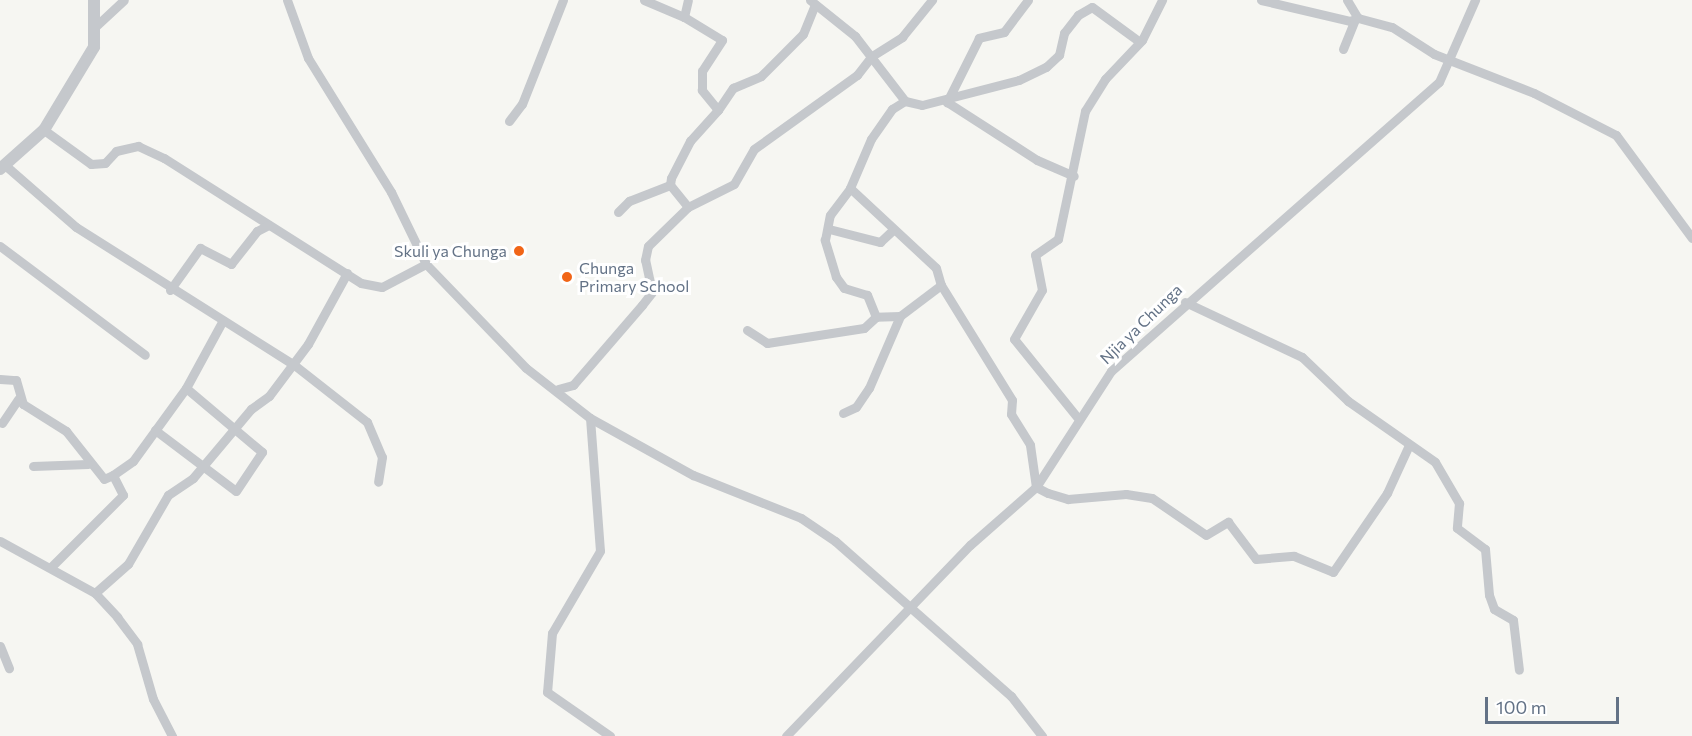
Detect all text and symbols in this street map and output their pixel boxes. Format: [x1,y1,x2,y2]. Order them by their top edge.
place label: Skuli ya Chunga [394,241,507,261]
marker: Skuli ya Chunga [512,244,526,258]
place label: Chunga Primary School [579,258,689,296]
marker: Chunga Primary School [560,270,574,284]
street label: Njia ya Chunga [1096,280,1186,368]
scale bar [1488,685,1622,723]
text: 100 m [1496,696,1546,718]

